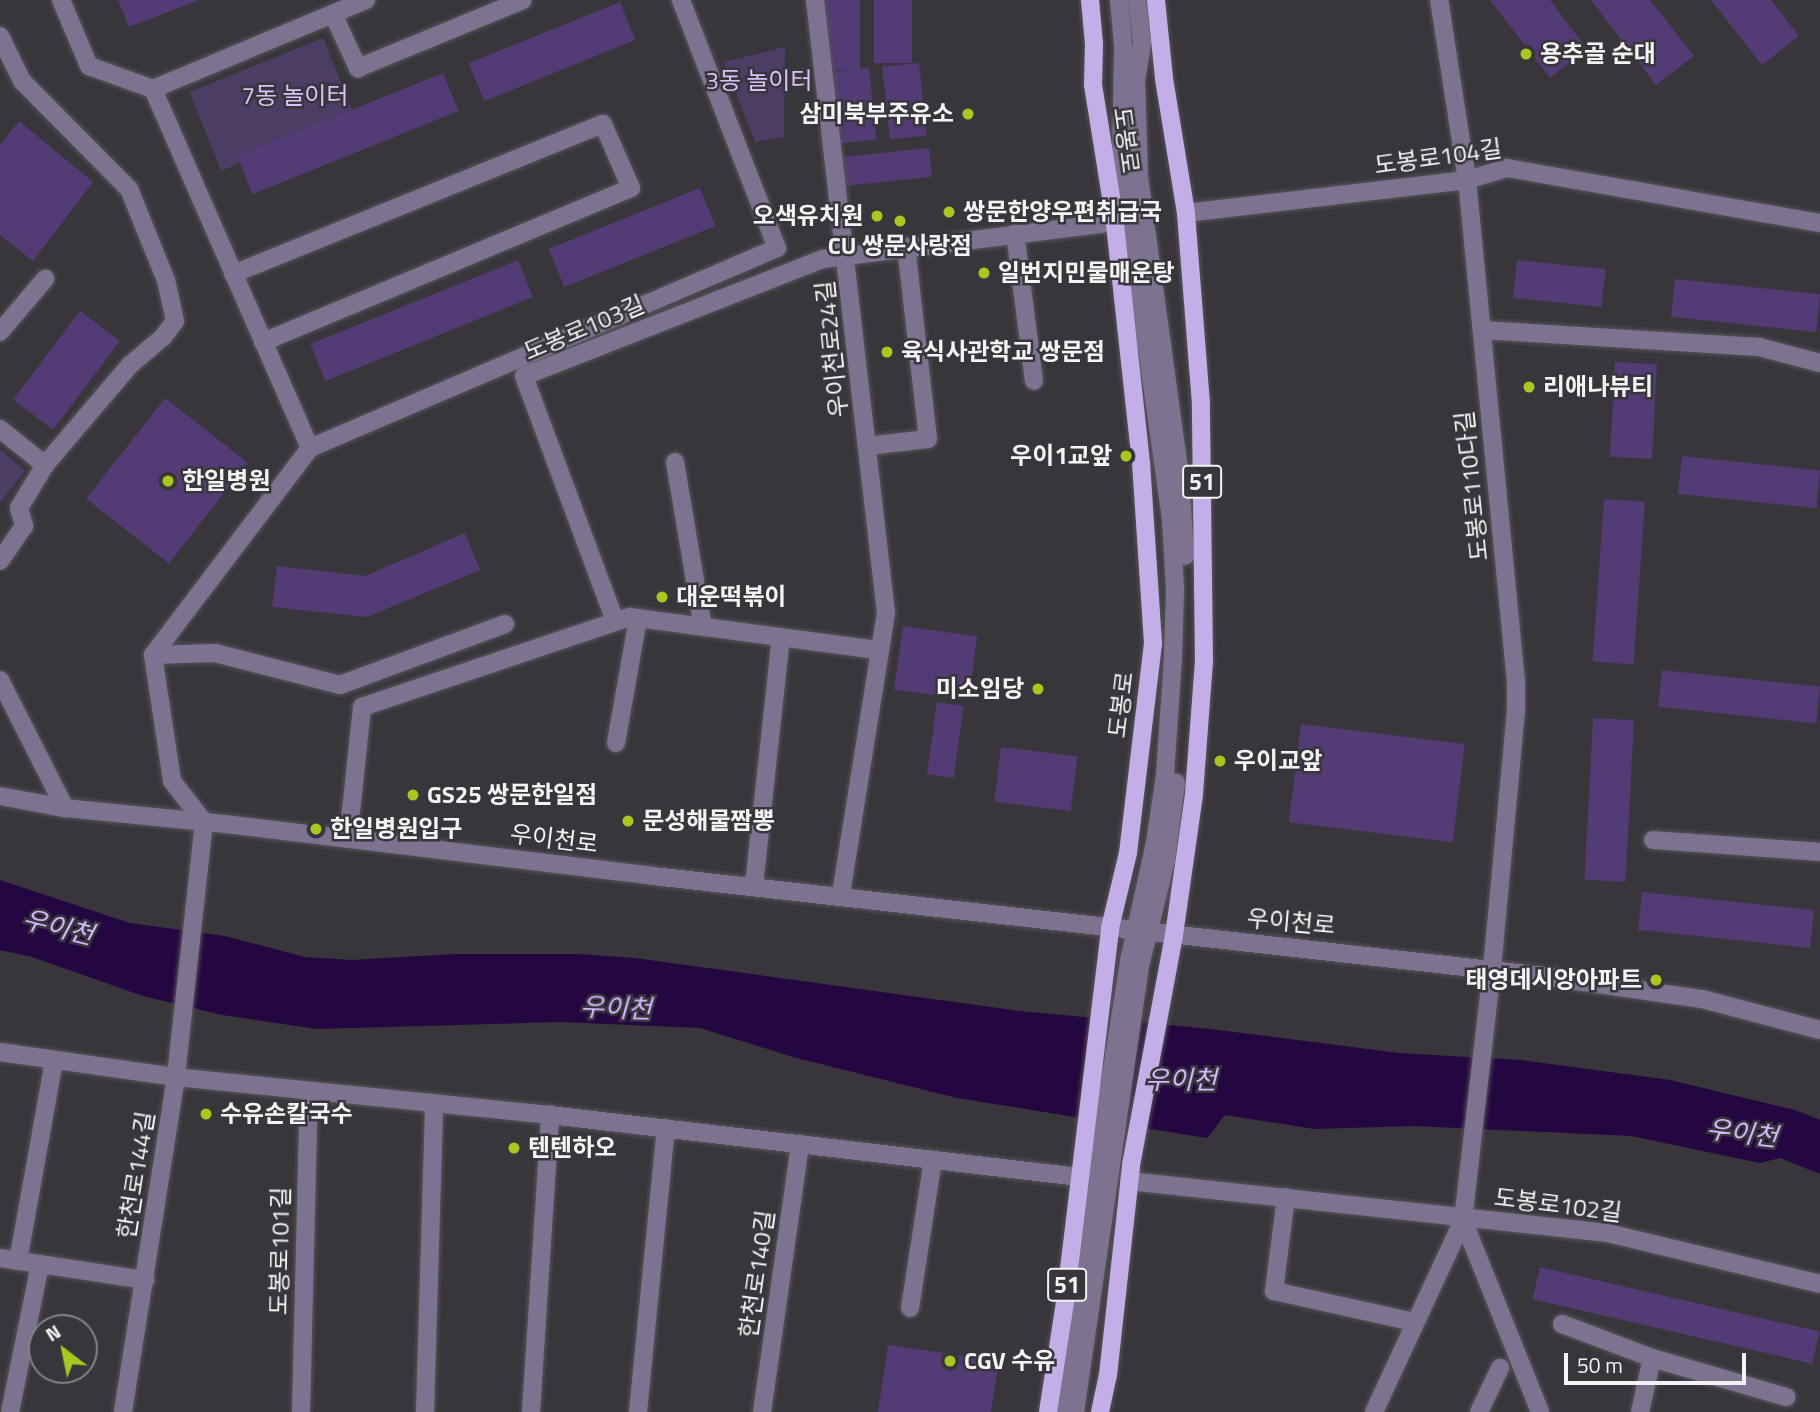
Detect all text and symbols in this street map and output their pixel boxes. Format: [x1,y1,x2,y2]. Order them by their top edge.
place label: 용추골 순대 [1540,40,1656,68]
marker: 용추골 순대 [1518,46,1534,62]
park label: 3동 놀이터 [705,67,813,95]
park label: 7동 놀이터 [241,82,349,110]
place label: 삼미북부주유소 [799,100,954,128]
street label: 도봉로 [1107,105,1145,175]
marker: 삼미북부주유소 [960,106,976,122]
street label: 도봉로104길 [1372,134,1504,180]
place label: 쌍문한양우편취급국 [963,198,1162,226]
place label: 오색유치원 [753,202,863,230]
marker: 쌍문한양우편취급국 [941,204,957,220]
marker: 오색유치원 [869,208,885,224]
marker: CU 쌍문사랑점 [892,213,908,229]
place label: CU 쌍문사랑점 [828,232,972,260]
place label: 일번지민물매운탕 [998,259,1175,287]
marker: 일번지민물매운탕 [976,265,992,281]
street label: 우이천로24길 [811,279,853,419]
street label: 도봉로103길 [519,290,649,366]
place label: 육식사관학교 쌍문점 [901,338,1105,366]
marker: 육식사관학교 쌍문점 [879,344,895,360]
place label: 리애나뷰티 [1543,373,1653,401]
marker: 리애나뷰티 [1521,379,1537,395]
street label: 도봉로110다길 [1450,410,1494,562]
place label: 우이1교앞 [1010,442,1112,470]
marker: 우이1교앞 [1118,448,1134,464]
road number: 51 [1181,462,1223,502]
place label: 한일병원 [182,467,270,495]
marker: 한일병원 [160,473,176,489]
place label: 대운떡볶이 [676,583,786,611]
marker: 대운떡볶이 [654,589,670,605]
street label: 도봉로 [1103,670,1139,740]
place label: 미소임당 [936,675,1024,703]
marker: 미소임당 [1030,681,1046,697]
place label: 우이교앞 [1234,747,1322,775]
marker: 우이교앞 [1212,753,1228,769]
place label: GS25 쌍문한일점 [427,781,597,809]
marker: GS25 쌍문한일점 [405,787,421,803]
place label: 문성해물짬뽕 [642,807,774,835]
marker: 문성해물짬뽕 [620,813,636,829]
place label: 한일병원입구 [330,815,462,843]
street label: 우이천로 [508,819,600,859]
marker: 한일병원입구 [308,821,324,837]
water label: 우이천 [19,903,97,951]
street label: 우이천로 [1246,904,1336,940]
place label: 태영데시앙아파트 [1465,966,1642,994]
marker: 태영데시앙아파트 [1648,972,1664,988]
water label: 우이천 [580,991,652,1025]
water label: 우이천 [1145,1064,1217,1096]
place label: 수유손칼국수 [220,1100,352,1128]
marker: 수유손칼국수 [198,1106,214,1122]
street label: 한천로144길 [112,1109,160,1241]
water label: 우이천 [1704,1113,1780,1153]
place label: 텐텐하오 [528,1134,616,1162]
marker: 텐텐하오 [506,1140,522,1156]
street label: 도봉로102길 [1492,1183,1624,1227]
street label: 도봉로101길 [264,1186,296,1316]
street label: 한천로140길 [734,1208,780,1340]
road number: 51 [1046,1266,1088,1304]
north arrow [28,1314,98,1384]
text: N [39,1317,66,1348]
scale bar [1568,1338,1750,1382]
place label: CGV 수유 [964,1347,1055,1375]
text: 50 m [1577,1349,1623,1381]
marker: CGV 수유 [942,1353,958,1369]

